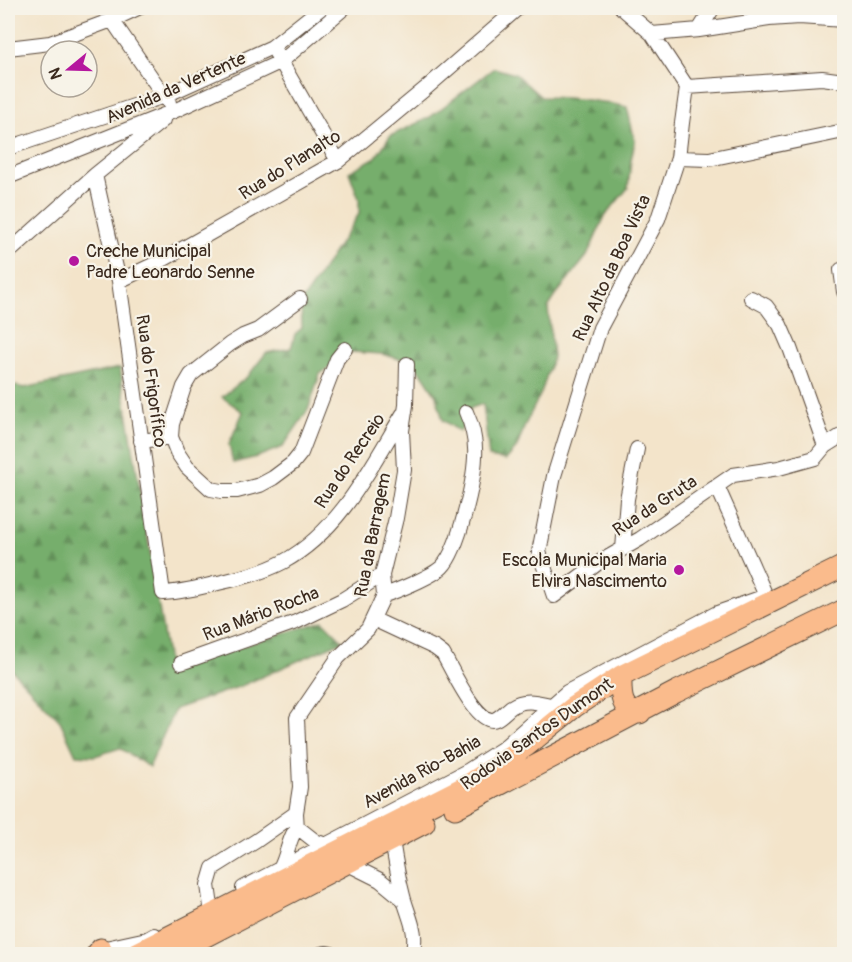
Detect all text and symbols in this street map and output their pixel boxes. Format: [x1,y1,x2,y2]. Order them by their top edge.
north arrow [39,39,99,99]
street label: Avenida da Vertente [102,47,250,129]
text: N [44,65,67,82]
street label: Rua do Planalto [235,124,345,205]
street label: Rua Alto da Boa Vista [568,191,656,345]
place label: Creche Municipal Padre Leonardo Senne [86,240,255,284]
marker: Creche Municipal Padre Leonardo Senne [67,254,81,268]
street label: Rua do Frigorífico [130,313,172,449]
street label: Rua do Recreio [310,409,390,513]
street label: Rua da Gruta [609,470,701,542]
street label: Rua da Barragem [350,471,396,599]
place label: Escola Municipal Maria Elvira Nascimento [502,549,667,593]
marker: Escola Municipal Maria Elvira Nascimento [672,563,686,577]
street label: Rua Mário Rocha [200,581,322,647]
street label: Rodovia Santos Dumont [456,672,618,795]
street label: Avenida Rio-Bahia [359,730,485,814]

